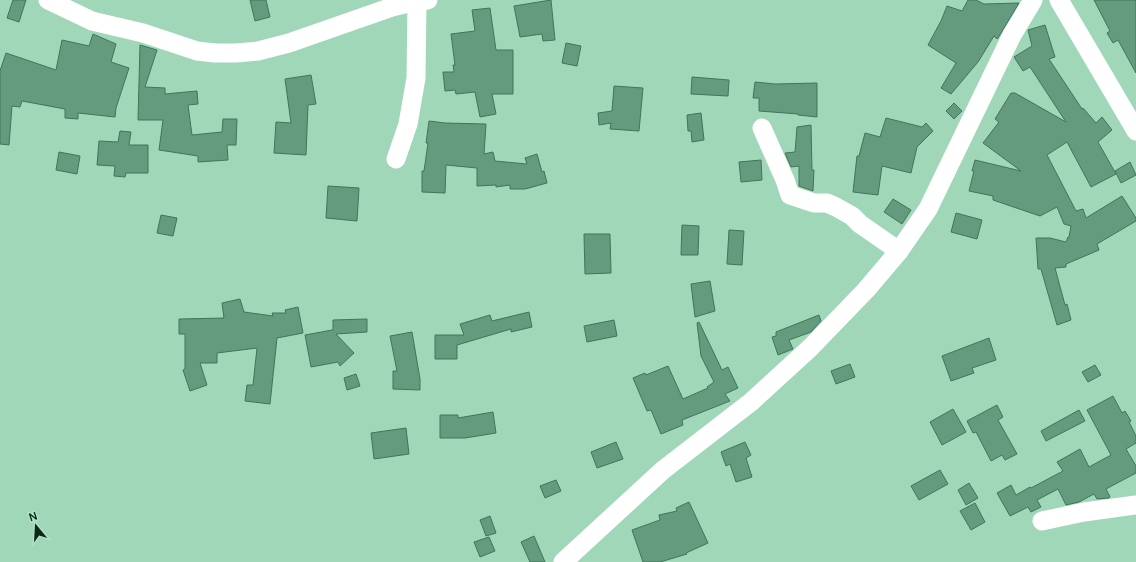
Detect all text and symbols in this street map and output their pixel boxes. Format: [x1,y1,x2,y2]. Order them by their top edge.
north arrow [16,506,56,546]
text: N [27,508,39,524]

